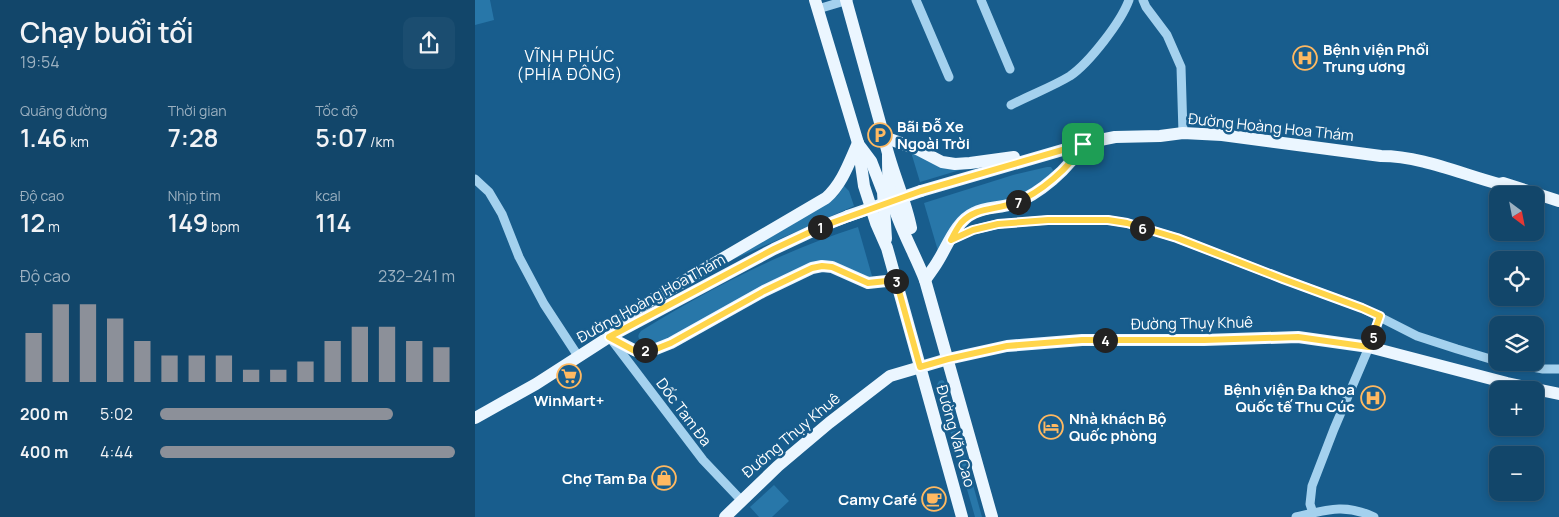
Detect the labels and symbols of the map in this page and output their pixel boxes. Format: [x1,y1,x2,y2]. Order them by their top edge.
place label: Bệnh viện Phổi Trung ương [1323,39,1429,77]
district label: VĨNH PHÚC (PHÍA ĐÔNG) [517,45,623,85]
hospital icon: Bệnh viện Phổi Trung ương [1292,45,1318,71]
street label: Đường Hoàng Hoa Thám [1187,108,1355,146]
place label: Bãi Đỗ Xe Ngoài Trời [897,116,970,154]
parking icon: Bãi Đỗ Xe Ngoài Trời [867,122,893,148]
pin [1062,123,1104,165]
north arrow [1489,186,1544,241]
pin: 7 [1005,190,1031,214]
pin: 1 [807,214,833,240]
pin: 6 [1129,216,1155,240]
street label: Đường Hoàng Hoa Thám [573,248,729,348]
pin: 3 [883,268,909,294]
street label: Đường Thụy Khuê [1131,311,1253,335]
pin: 5 [1361,324,1385,350]
pin: 4 [1093,328,1117,352]
pin: 2 [633,338,657,362]
supermarket icon: WinMart+ [556,363,582,389]
street label: Dốc Tam Đa [651,374,717,450]
place label: Bệnh viện Đa khoa Quốc tế Thu Cúc [1224,379,1355,417]
street label: Đường Văn Cao [931,382,981,490]
hospital icon: Bệnh viện Đa khoa Quốc tế Thu Cúc [1360,385,1386,411]
street label: Đường Thụy Khuê [738,388,845,482]
place label: WinMart+ [534,390,604,411]
place label: Nhà khách Bộ Quốc phòng [1069,408,1167,446]
hotel icon: Nhà khách Bộ Quốc phòng [1038,414,1064,440]
shop icon: Chợ Tam Đa [651,465,677,491]
place label: Chợ Tam Đa [562,468,647,489]
cafe icon: Camy Café [921,486,947,512]
place label: Camy Café [838,489,917,510]

